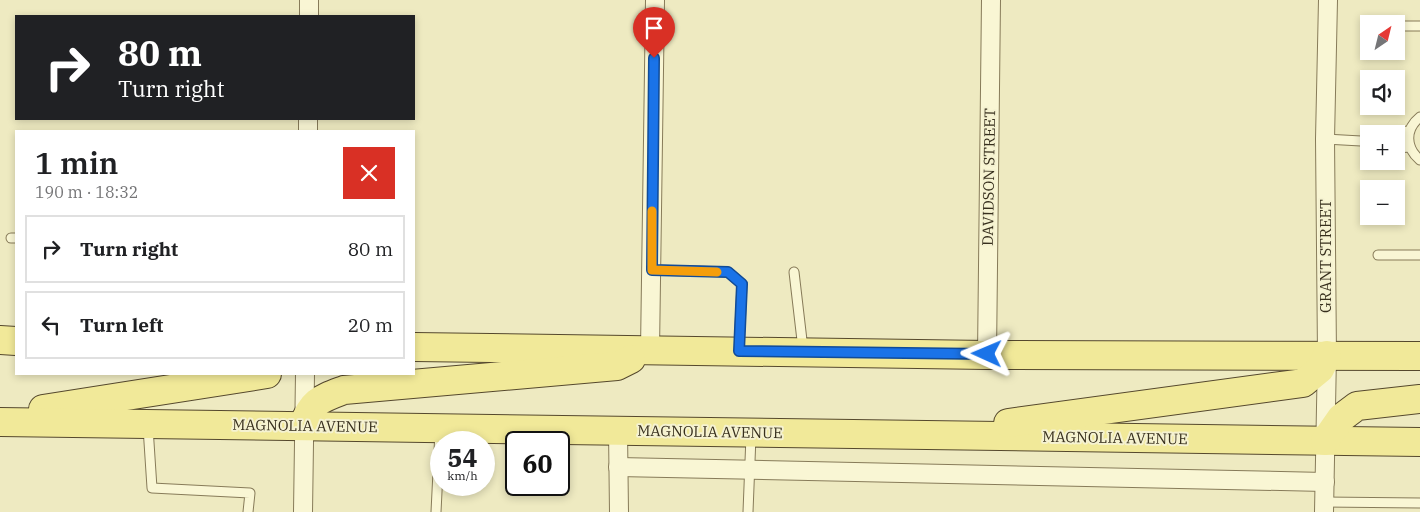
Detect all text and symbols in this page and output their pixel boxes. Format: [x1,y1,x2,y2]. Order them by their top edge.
pin [633,7,675,58]
icon: arrive [640,14,668,42]
north arrow [1360,15,1405,60]
map controls [1360,15,1405,225]
text: 80 m [118,30,202,76]
icon: right [35,35,100,100]
button: sound [1360,70,1405,115]
text: Turn right [118,74,225,103]
street label: DAVIDSON STREET [978,108,999,246]
button: + [1360,125,1405,170]
text: 1 min [35,143,118,182]
button: close [343,147,395,199]
button: − [1360,180,1405,225]
text: 190 m · 18:32 [35,182,138,202]
street label: GRANT STREET [1316,199,1335,313]
icon: right [37,235,65,263]
text: Turn right [80,237,178,261]
text: 80 m [348,237,393,261]
icon: left [37,311,65,339]
text: Turn left [80,313,163,337]
text: 20 m [348,313,393,337]
position arrow [960,327,1012,379]
street label: MAGNOLIA AVENUE [232,415,378,436]
street label: MAGNOLIA AVENUE [637,421,783,442]
street label: MAGNOLIA AVENUE [1042,427,1188,448]
speed limit sign: 60 [505,431,570,496]
text: 54 [447,441,478,474]
text: km/h [447,468,478,483]

